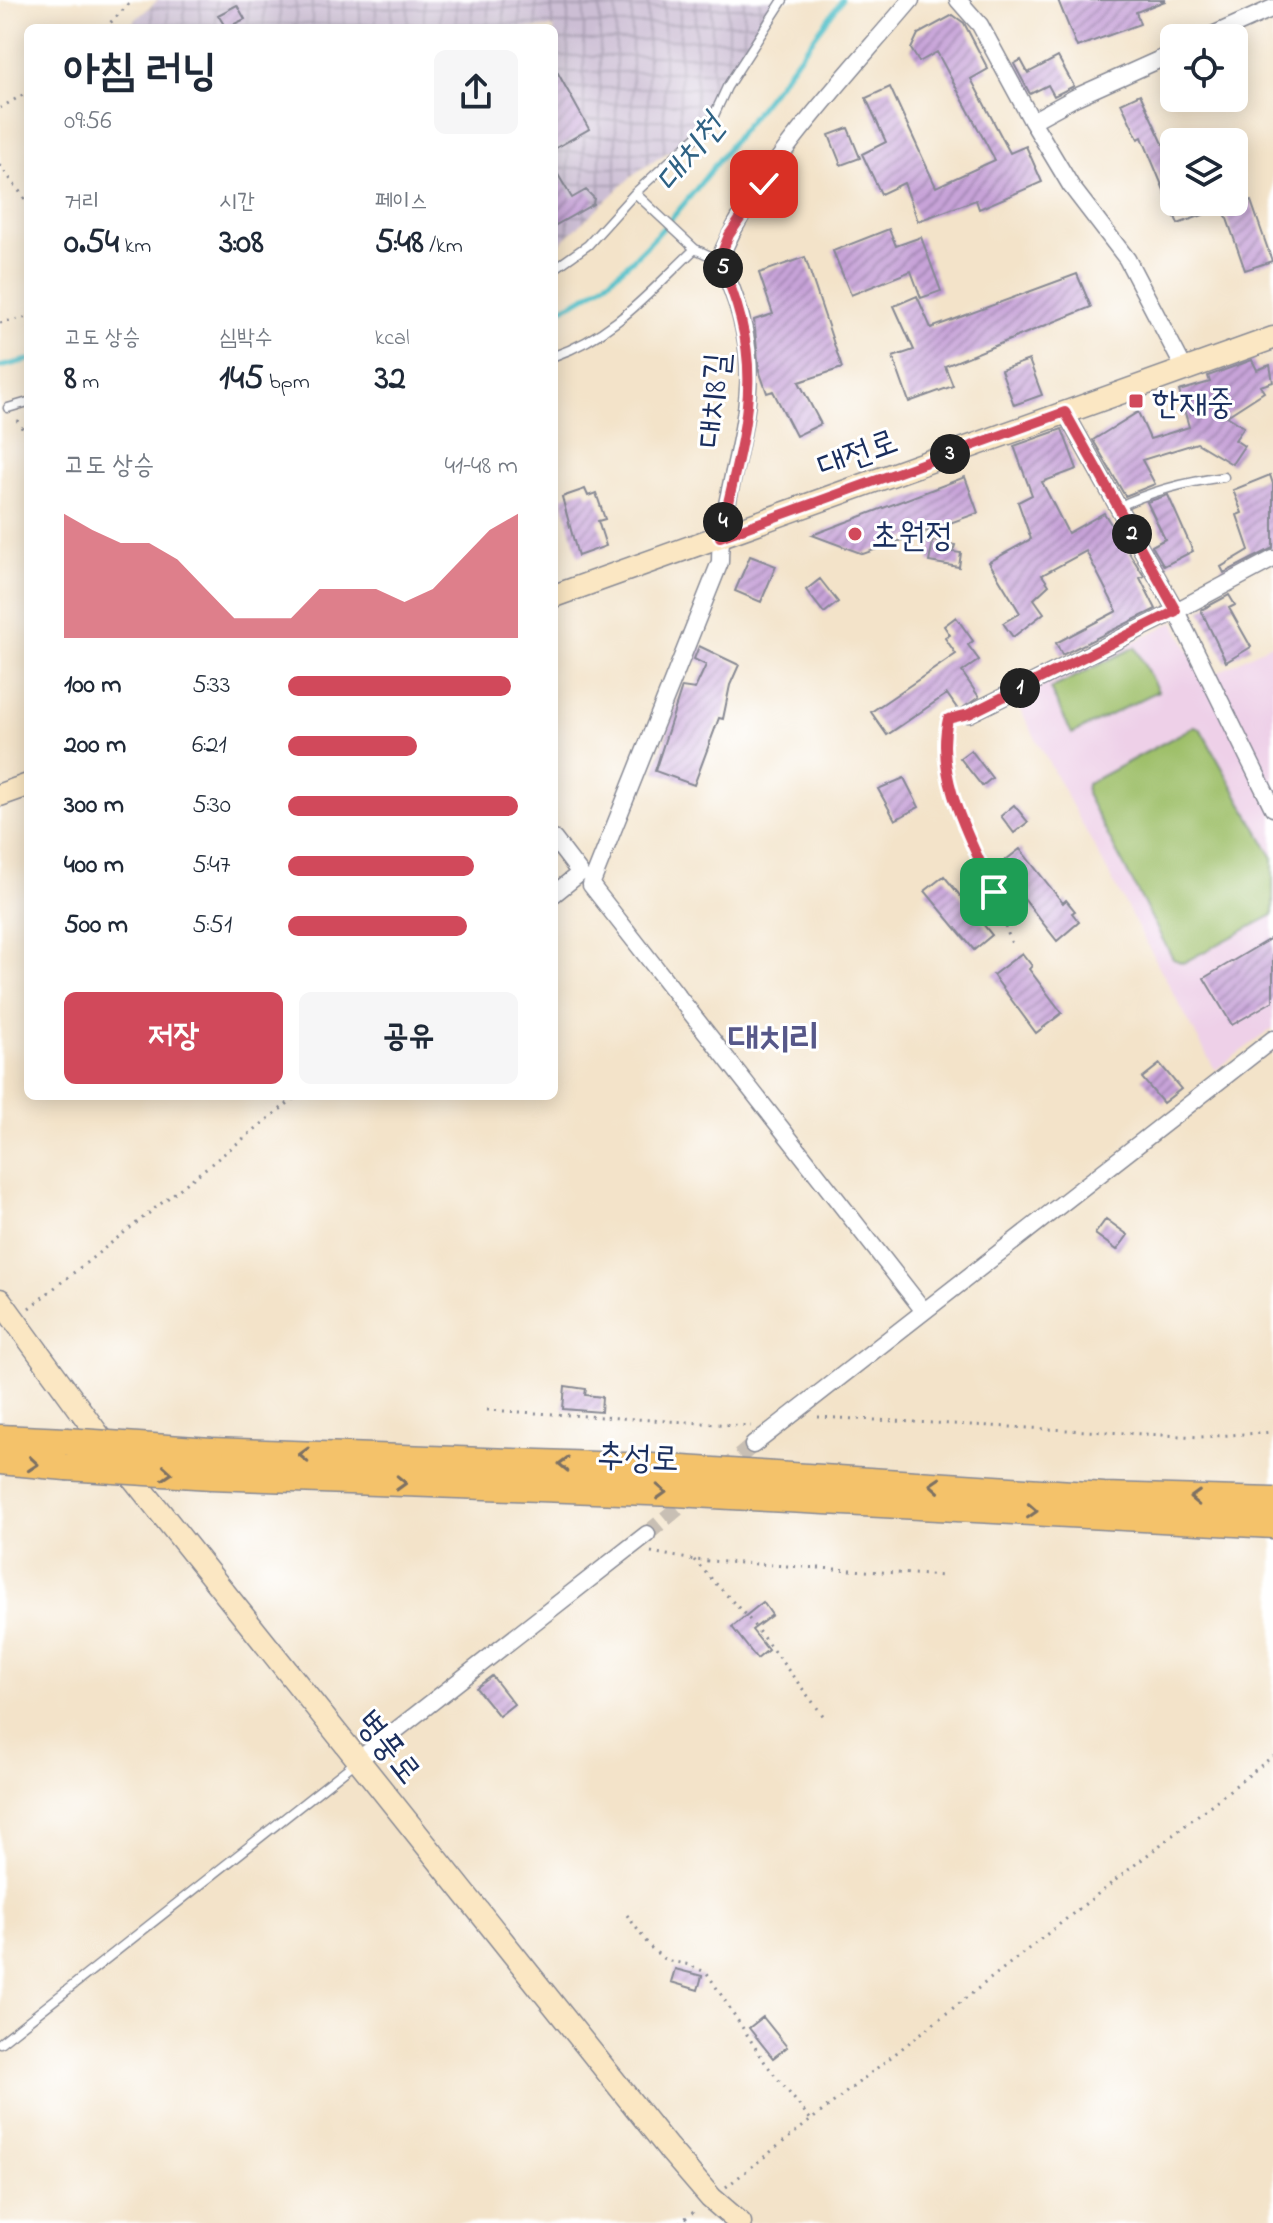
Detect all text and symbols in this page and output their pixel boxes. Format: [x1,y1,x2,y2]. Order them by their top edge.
map controls [1160,24,1248,216]
button: locate [1160,24,1248,112]
text: 아침 러닝 [64,41,217,105]
button: share [434,50,518,134]
water label: 대치천 [644,102,741,205]
text: 09:56 [64,103,112,141]
button: layers [1160,128,1248,216]
pin [730,150,798,218]
icon: check [742,162,786,206]
text: 거리 [64,187,99,219]
text: 시간 [219,187,255,219]
text: 페이스 [375,187,428,219]
text: 0.54 [64,219,119,269]
text: 3:08 [219,219,264,269]
text: 5:48 [375,219,424,269]
text: km [119,231,151,263]
text: /km [424,231,463,263]
pin: 5 [703,248,743,288]
text: 5 [717,252,729,284]
text: 고도 상승 [64,323,140,355]
text: 심박수 [219,323,272,355]
text: kcal [375,323,410,355]
street label: 대치8길 [687,351,745,450]
text: 8 [64,355,77,405]
text: 145 [219,355,264,405]
text: 32 [375,355,406,405]
text: m [77,367,99,399]
text: bpm [264,367,310,399]
place label: 한재중 [1152,380,1234,430]
marker: 한재중 [1127,392,1145,410]
street label: 대전로 [811,418,905,493]
pin: 3 [930,434,970,474]
text: 3 [945,438,955,470]
text: 고도 상승 [64,448,154,486]
text: 41–48 m [444,448,518,486]
pin: 4 [703,502,743,542]
text: 4 [718,506,728,538]
place label: 초원정 [871,513,953,563]
pin: 2 [1112,514,1152,554]
text: 2 [1127,518,1137,550]
marker: 초원정 [846,525,864,543]
text: 100 m [64,667,121,705]
text: 5:33 [192,667,231,705]
pin: 1 [1000,668,1040,708]
text: 1 [1017,672,1024,704]
text: 200 m [64,727,126,765]
text: 6:21 [192,727,227,765]
text: 300 m [64,787,124,825]
text: 5:30 [192,787,231,825]
text: 400 m [64,847,124,885]
text: 5:47 [192,847,231,885]
pin [960,858,1028,926]
icon: arrive [972,870,1016,914]
text: 500 m [64,907,128,945]
text: 5:51 [192,907,232,945]
button: 저장 [64,992,283,1084]
button: 공유 [299,992,518,1084]
district label: 대치리 [728,1013,820,1069]
street label: 추성로 [596,1434,680,1486]
one-way arrow [297,1446,310,1463]
one-way arrow [27,1455,40,1472]
one-way arrow [557,1455,570,1473]
one-way arrow [161,1464,174,1481]
one-way arrow [395,1474,408,1491]
one-way arrow [928,1477,941,1494]
one-way arrow [655,1484,668,1501]
one-way arrow [1188,1490,1201,1507]
one-way arrow [1026,1502,1039,1519]
street label: 병풍로 [342,1701,432,1796]

